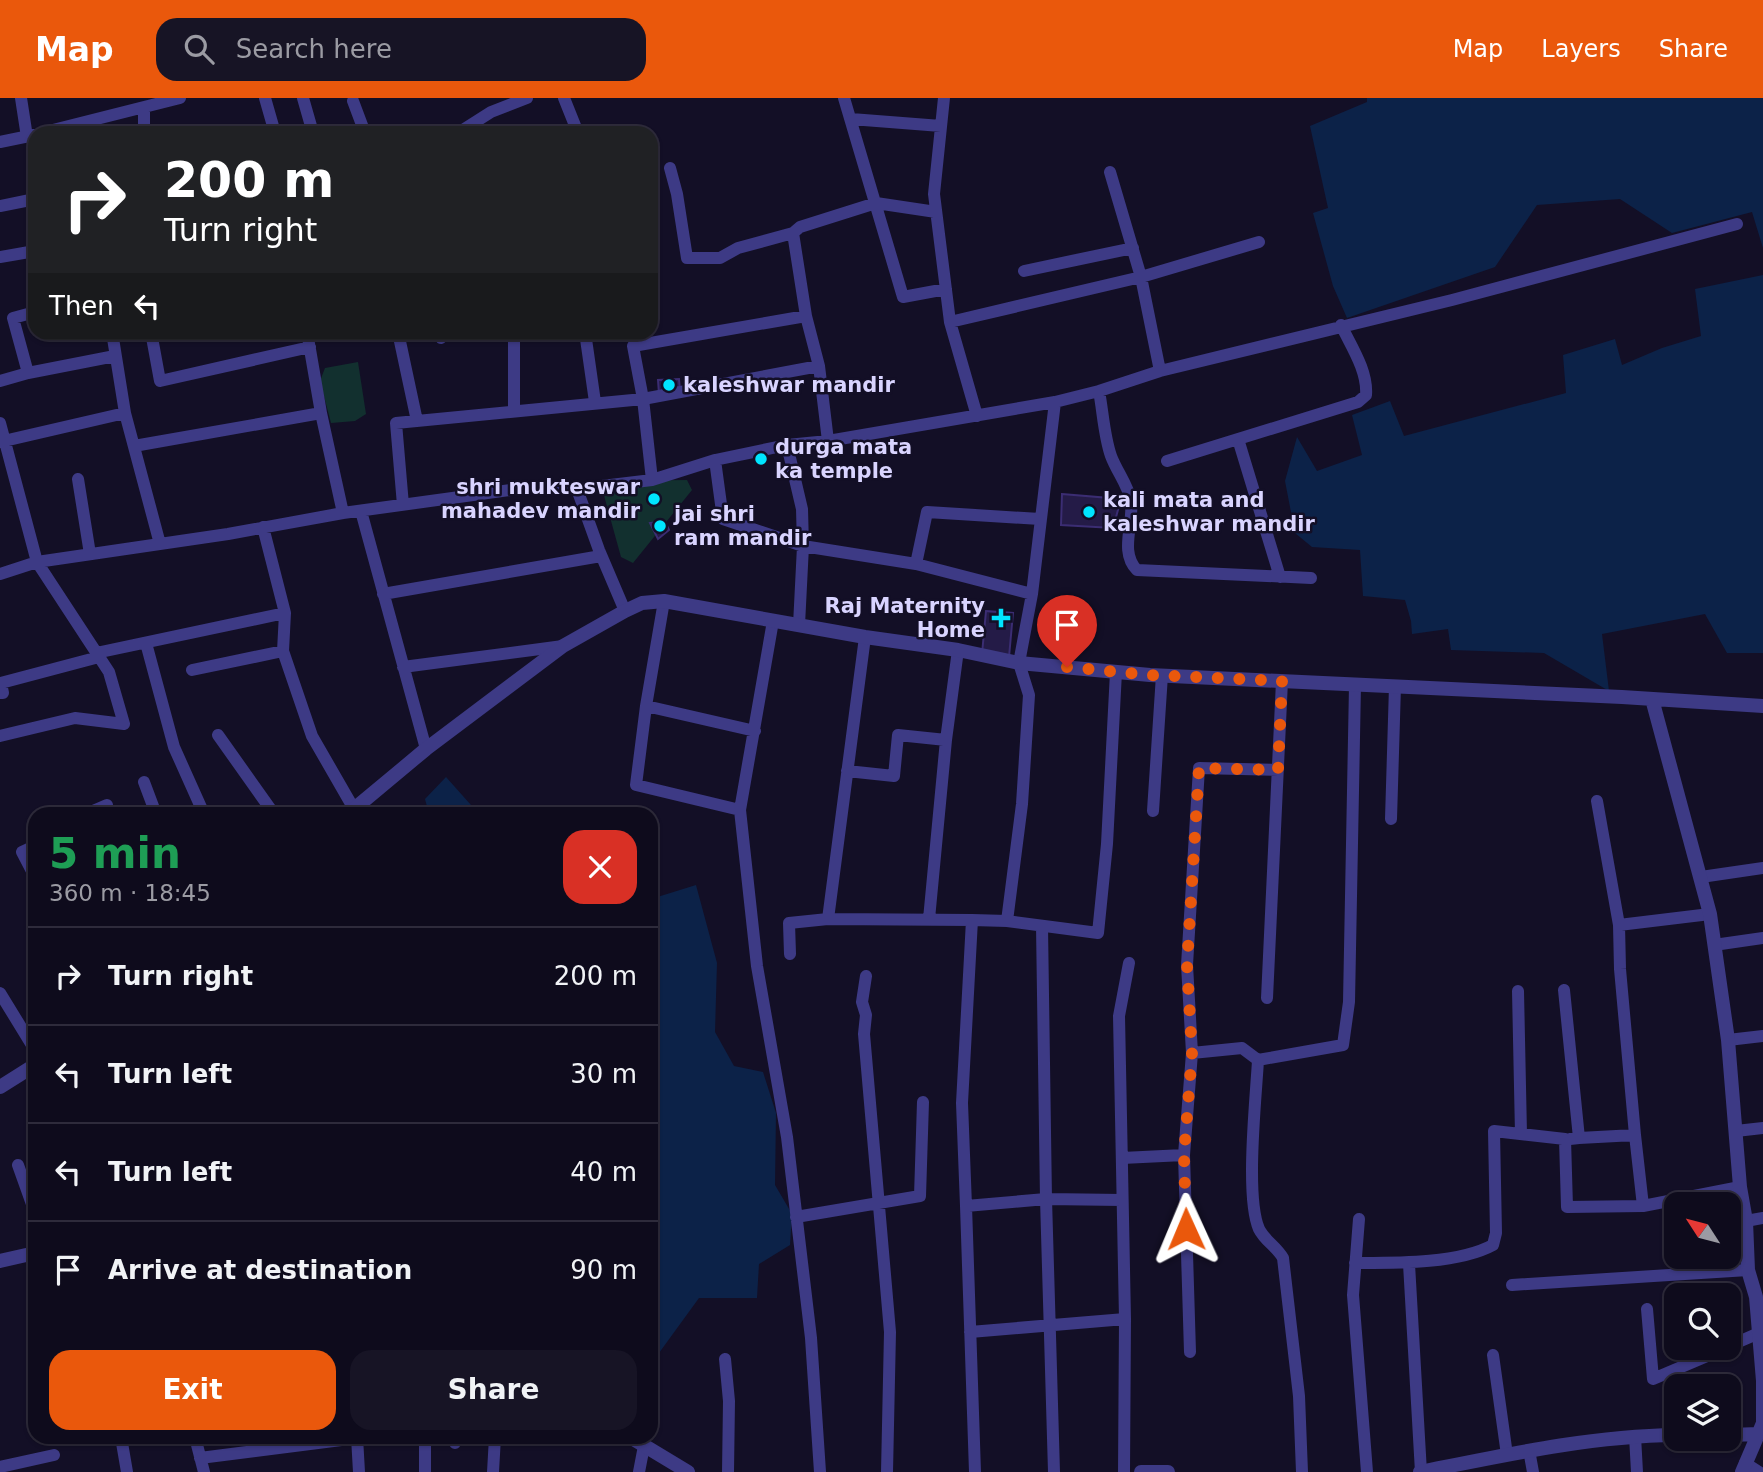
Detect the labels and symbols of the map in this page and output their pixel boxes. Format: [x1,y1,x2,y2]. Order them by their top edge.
place label: kaleshwar mandir [683,373,895,397]
marker: kaleshwar mandir [661,377,677,393]
place label: durga mata ka temple [775,435,912,483]
marker: durga mata ka temple [753,451,769,467]
place label: shri mukteswar mahadev mandir [441,475,641,523]
place label: kali mata and kaleshwar mandir [1103,488,1315,536]
marker: shri mukteswar mahadev mandir [646,491,662,507]
place label: jai shri ram mandir [673,502,812,550]
marker: kali mata and kaleshwar mandir [1081,504,1097,520]
marker: jai shri ram mandir [652,518,668,534]
place label: Raj Maternity Home [825,594,985,642]
pin [1037,595,1097,667]
marker: Raj Maternity Home [991,608,1011,628]
position arrow [1149,1192,1223,1266]
north arrow [1664,1192,1741,1269]

